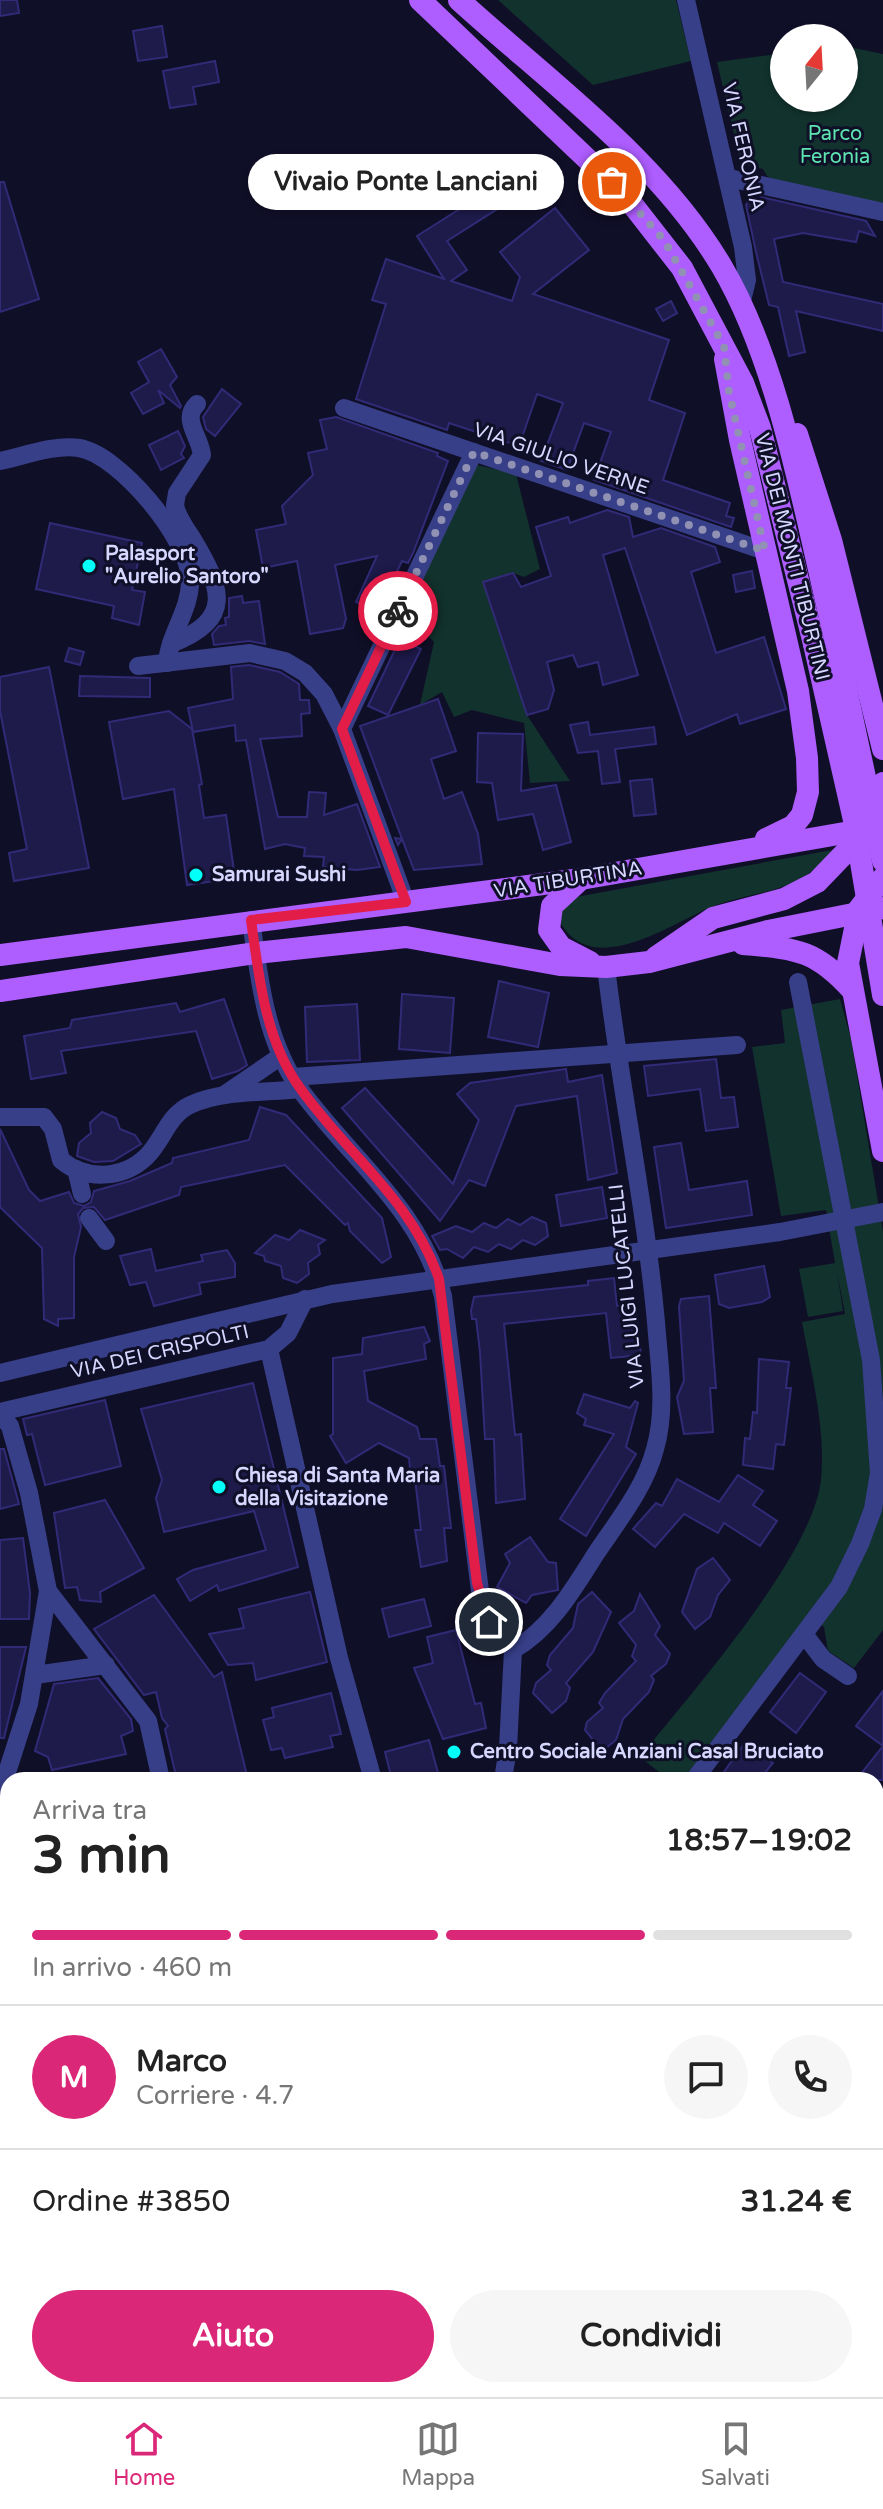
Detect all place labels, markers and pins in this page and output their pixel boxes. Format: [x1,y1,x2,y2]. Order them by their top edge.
pin [578,148,646,216]
callout: Vivaio Ponte Lanciani [248,154,564,210]
place label: Palasport "Aurelio Santoro" [105,542,269,589]
marker: Palasport "Aurelio Santoro" [80,557,98,575]
place label: Samurai Sushi [212,863,346,887]
marker: Samurai Sushi [187,866,205,884]
place label: Chiesa di Santa Maria della Visitazione [235,1464,440,1511]
marker: Chiesa di Santa Maria della Visitazione [210,1478,228,1496]
pin [455,1588,523,1656]
place label: Centro Sociale Anziani Casal Bruciato [470,1740,824,1764]
marker: Centro Sociale Anziani Casal Bruciato [445,1743,463,1761]

